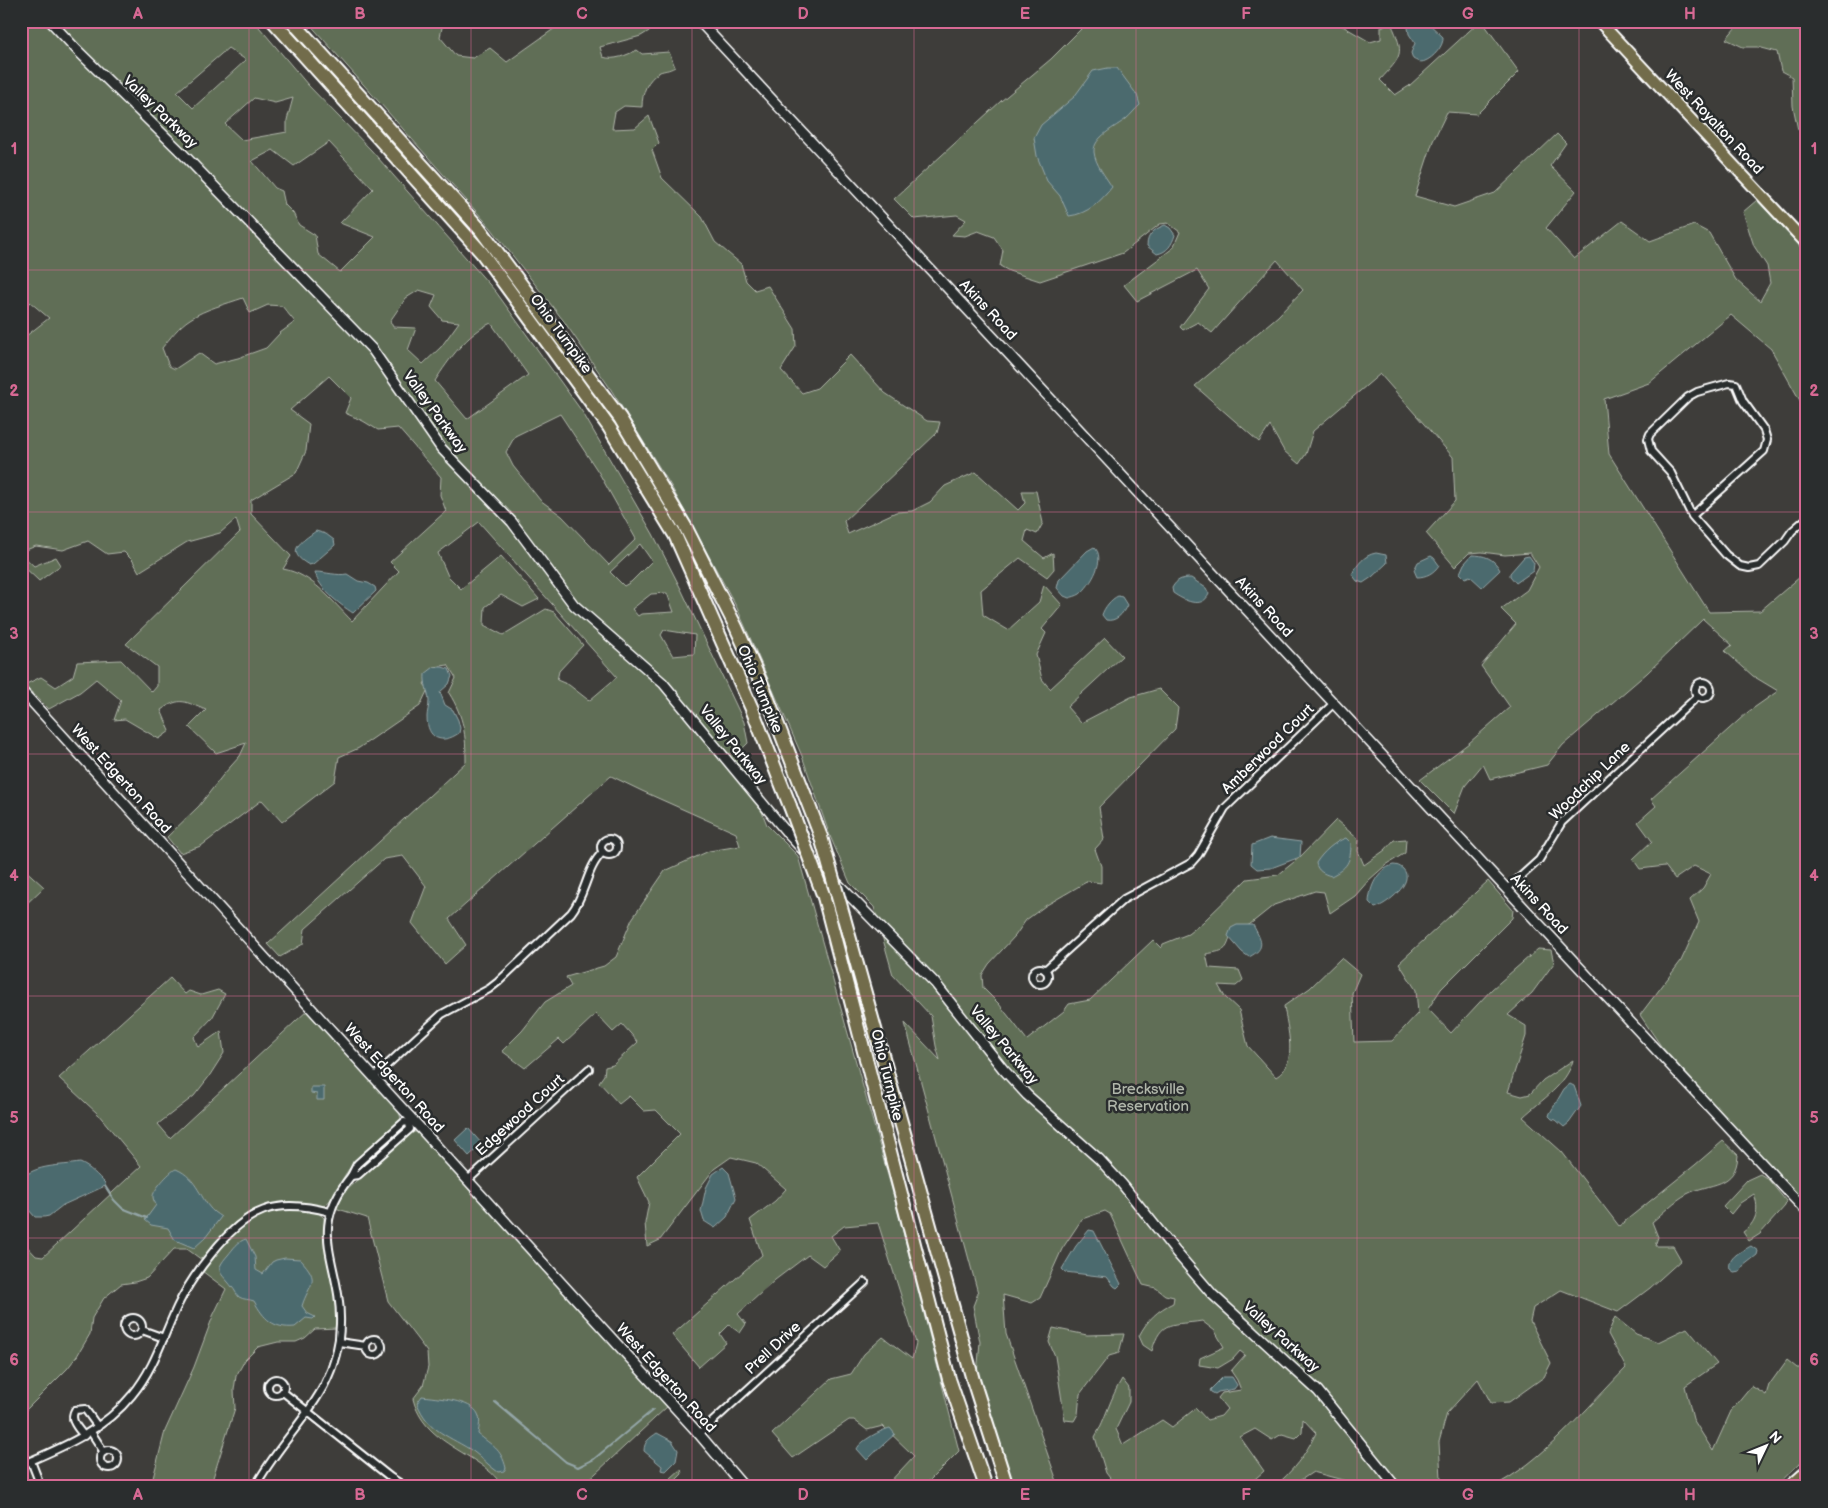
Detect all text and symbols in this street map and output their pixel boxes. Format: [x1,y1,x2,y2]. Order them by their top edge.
text: A [132,5,143,24]
text: B [354,5,366,24]
text: C [576,5,588,24]
text: D [797,5,809,24]
text: E [1020,5,1030,24]
text: F [1241,5,1251,24]
text: G [1462,5,1474,24]
text: H [1684,5,1696,24]
street label: West Royalton Road [1661,66,1767,178]
street label: Valley Parkway [118,71,202,153]
text: 1 [11,140,17,159]
text: 1 [1811,140,1817,159]
street label: Akins Road [955,276,1021,344]
street label: Ohio Turnpike [526,291,596,378]
street label: Valley Parkway [399,367,471,457]
text: 2 [9,382,19,401]
text: 2 [1809,382,1819,401]
street label: Akins Road [1231,573,1297,641]
text: 3 [9,625,19,644]
text: 3 [1809,625,1819,644]
street label: Ohio Turnpike [733,642,787,736]
street label: Amberwood Court [1218,700,1319,798]
street label: Valley Parkway [695,701,771,789]
street label: West Edgerton Road [67,720,175,838]
street label: Woodchip Lane [1546,738,1634,824]
text: 4 [9,867,19,886]
text: 4 [1809,867,1819,886]
street label: Akins Road [1506,870,1572,938]
street label: Valley Parkway [966,1002,1043,1088]
street label: West Edgerton Road [340,1019,448,1137]
street label: Ohio Turnpike [866,1027,908,1123]
street label: Edgewood Court [472,1070,569,1160]
park label: Brecksville Reservation [1107,1080,1189,1116]
text: 5 [9,1109,19,1128]
text: 5 [1809,1109,1819,1128]
street label: Valley Parkway [1239,1297,1324,1377]
street label: Prell Drive [741,1317,805,1379]
street label: West Edgerton Road [612,1319,720,1437]
text: 6 [9,1351,19,1370]
text: 6 [1809,1351,1819,1370]
north arrow [1740,1420,1790,1470]
text: N [1765,1428,1785,1447]
text: A [132,1486,143,1505]
text: B [354,1486,366,1505]
text: C [576,1486,588,1505]
text: D [797,1486,809,1505]
text: E [1020,1486,1030,1505]
text: F [1241,1486,1251,1505]
text: G [1462,1486,1474,1505]
text: H [1684,1486,1696,1505]

